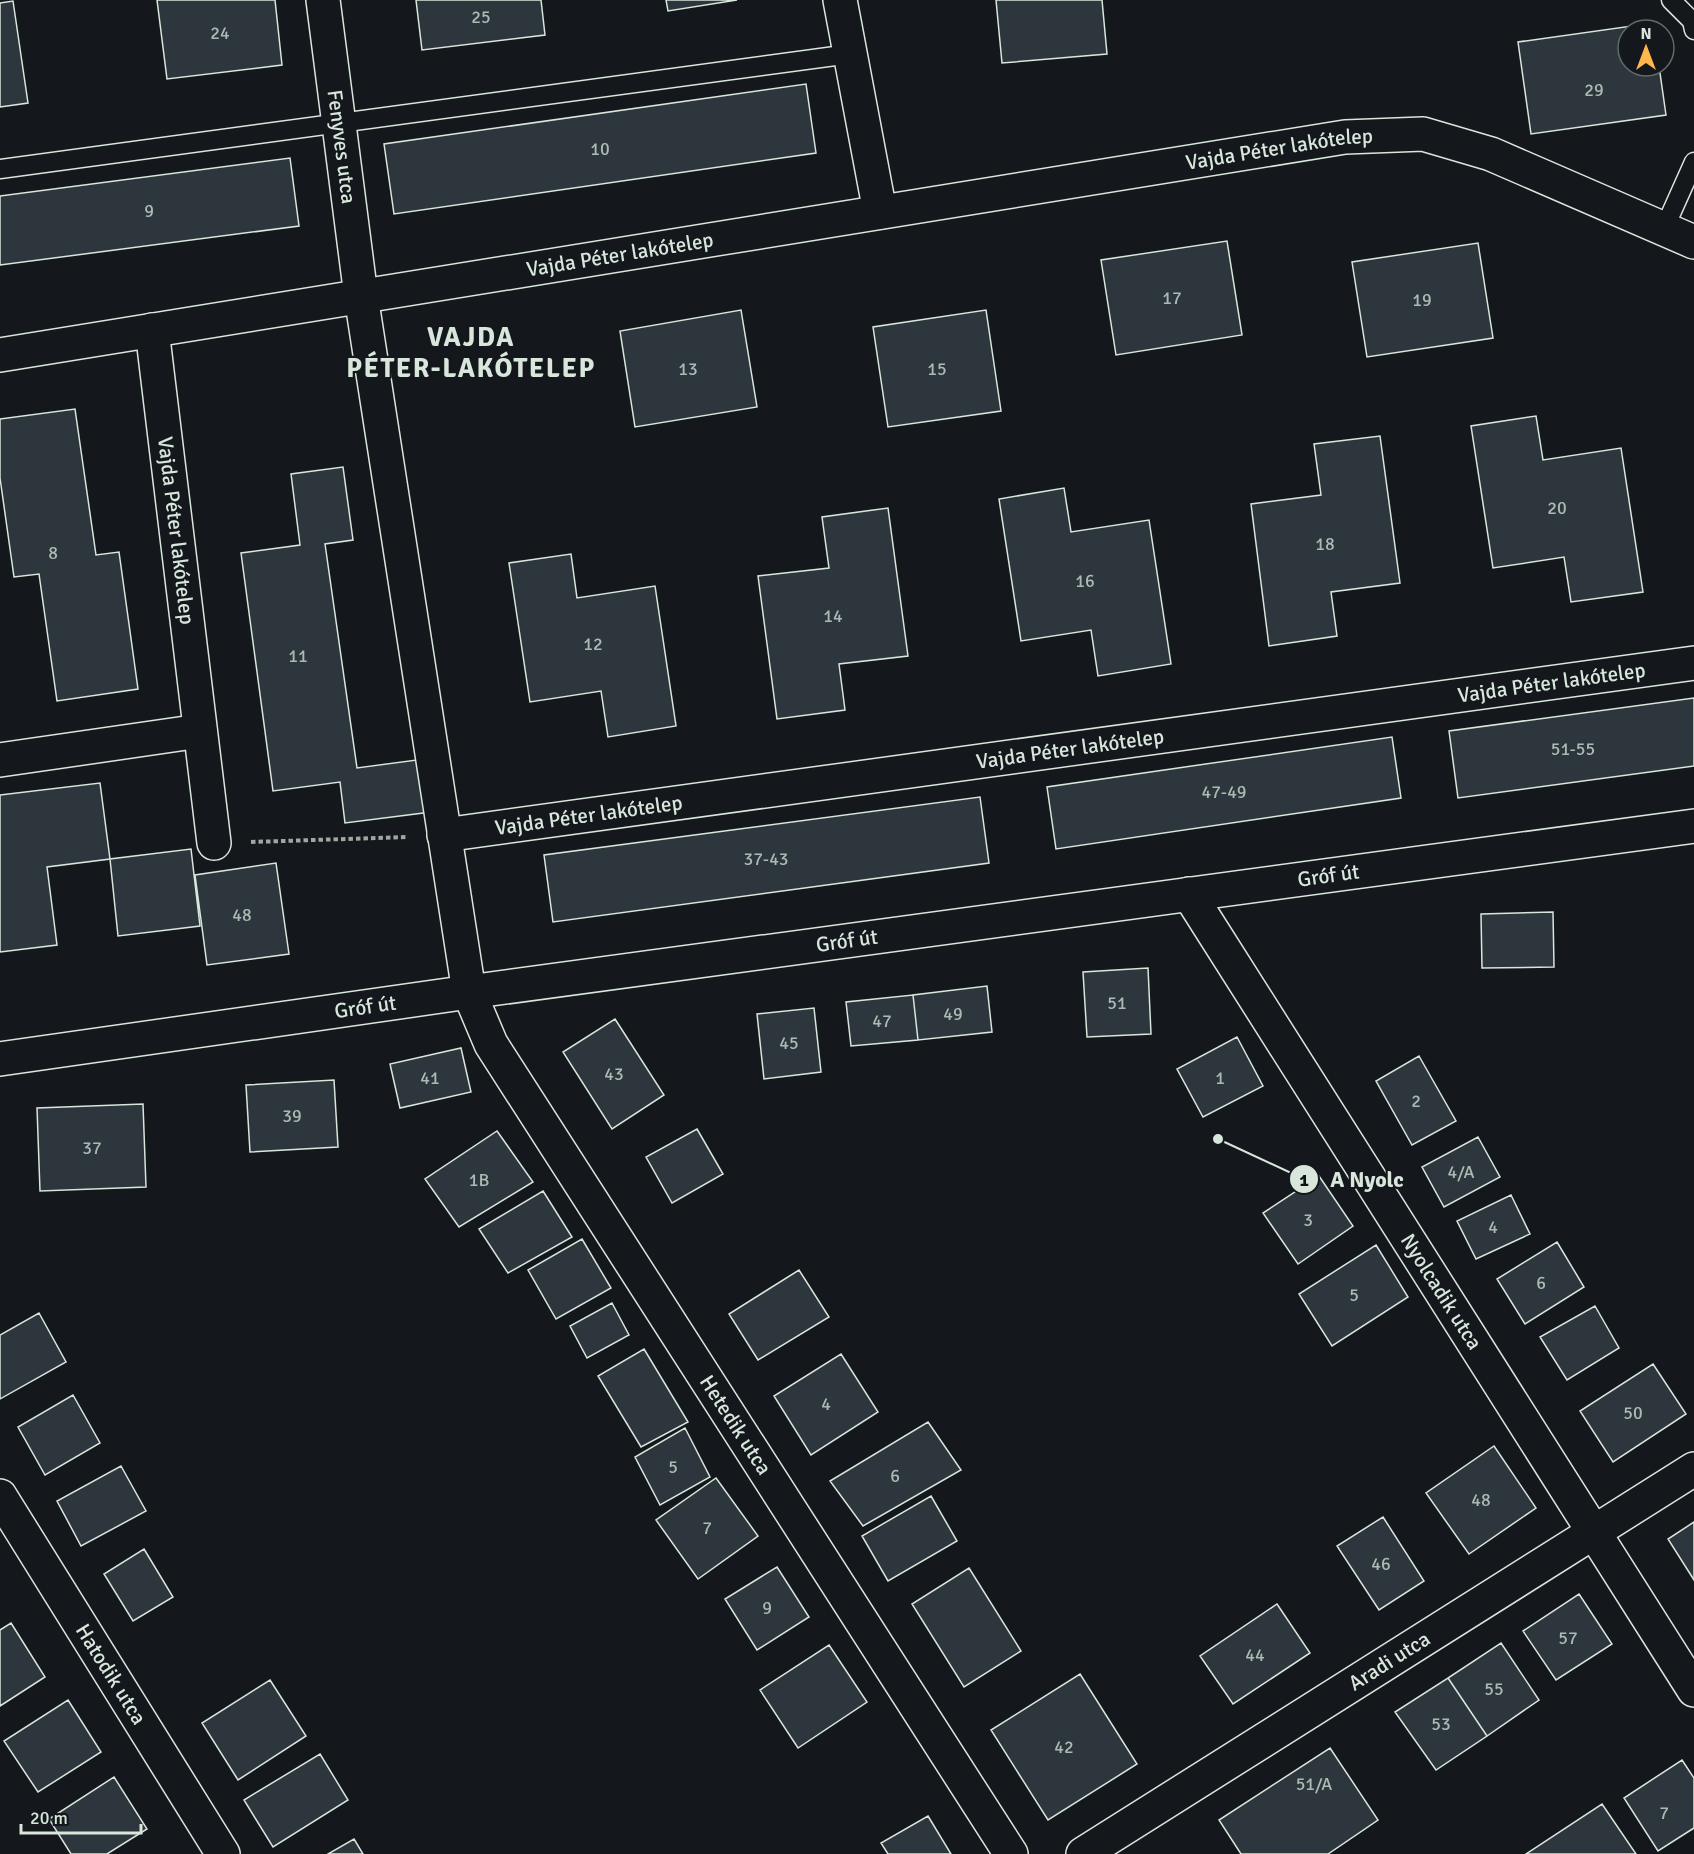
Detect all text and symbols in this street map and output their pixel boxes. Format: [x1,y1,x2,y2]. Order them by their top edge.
house number: 25 [471,6,491,28]
north arrow [1616,18,1676,78]
house number: 24 [210,22,230,44]
text: N [1640,24,1652,44]
house number: 29 [1584,79,1604,101]
street label: Fenyves utca [322,88,362,205]
street label: Vajda Péter lakótelep [1184,123,1373,176]
house number: 10 [590,138,610,160]
house number: 9 [144,200,154,222]
street label: Vajda Péter lakótelep [524,227,715,282]
house number: 17 [1162,287,1182,309]
house number: 19 [1412,289,1432,311]
district label: VAJDA PÉTER-LAKÓTELEP [346,321,596,385]
house number: 13 [678,358,698,380]
house number: 15 [927,358,947,380]
street label: Vajda Péter lakótelep [152,435,200,626]
house number: 20 [1547,497,1567,519]
house number: 18 [1315,533,1335,555]
house number: 8 [48,542,58,564]
house number: 16 [1075,570,1095,592]
house number: 14 [823,605,843,627]
house number: 12 [583,633,603,655]
house number: 11 [288,645,308,667]
street label: Vajda Péter lakótelep [1456,657,1647,708]
street label: Vajda Péter lakótelep [975,723,1166,775]
house number: 51-55 [1551,738,1595,760]
house number: 47-49 [1201,781,1247,803]
street label: Vajda Péter lakótelep [493,789,684,841]
house number: 37-43 [743,848,789,870]
street label: Gróf út [1296,858,1361,893]
house number: 48 [232,904,252,926]
street label: Gróf út [814,924,879,958]
street label: Gróf út [333,990,398,1024]
house number: 51 [1107,992,1127,1014]
house number: 49 [943,1003,963,1025]
house number: 47 [872,1010,892,1032]
house number: 45 [779,1032,799,1054]
house number: 43 [604,1063,624,1085]
house number: 41 [420,1067,440,1089]
house number: 1 [1215,1067,1225,1089]
house number: 2 [1411,1090,1421,1112]
house number: 39 [282,1105,302,1127]
house number: 37 [82,1137,102,1159]
callout: A Nyolc [1289,1159,1416,1199]
house number: 4/A [1448,1161,1474,1183]
text: A Nyolc [1330,1166,1404,1193]
house number: 1B [469,1169,489,1191]
text: 1 [1299,1169,1309,1191]
house number: 3 [1303,1209,1313,1231]
house number: 4 [1488,1216,1498,1238]
street label: Nyolcadik utca [1395,1229,1488,1355]
house number: 6 [1536,1272,1546,1294]
house number: 5 [1349,1284,1359,1306]
street label: Hetedik utca [694,1370,777,1480]
house number: 4 [821,1393,831,1415]
house number: 50 [1623,1402,1643,1424]
house number: 5 [668,1456,678,1478]
house number: 6 [890,1465,900,1487]
house number: 48 [1471,1489,1491,1511]
house number: 7 [702,1517,712,1539]
house number: 46 [1371,1553,1391,1575]
house number: 9 [762,1597,772,1619]
street label: Hatodik utca [70,1619,152,1729]
street label: Aradi utca [1344,1626,1435,1696]
house number: 57 [1558,1627,1578,1649]
house number: 44 [1245,1644,1265,1666]
house number: 55 [1484,1678,1504,1700]
house number: 53 [1431,1713,1451,1735]
house number: 42 [1054,1736,1074,1758]
house number: 51/A [1296,1773,1332,1795]
scale bar [21,1797,141,1835]
house number: 7 [1659,1802,1669,1824]
text: 20 m [30,1807,68,1829]

